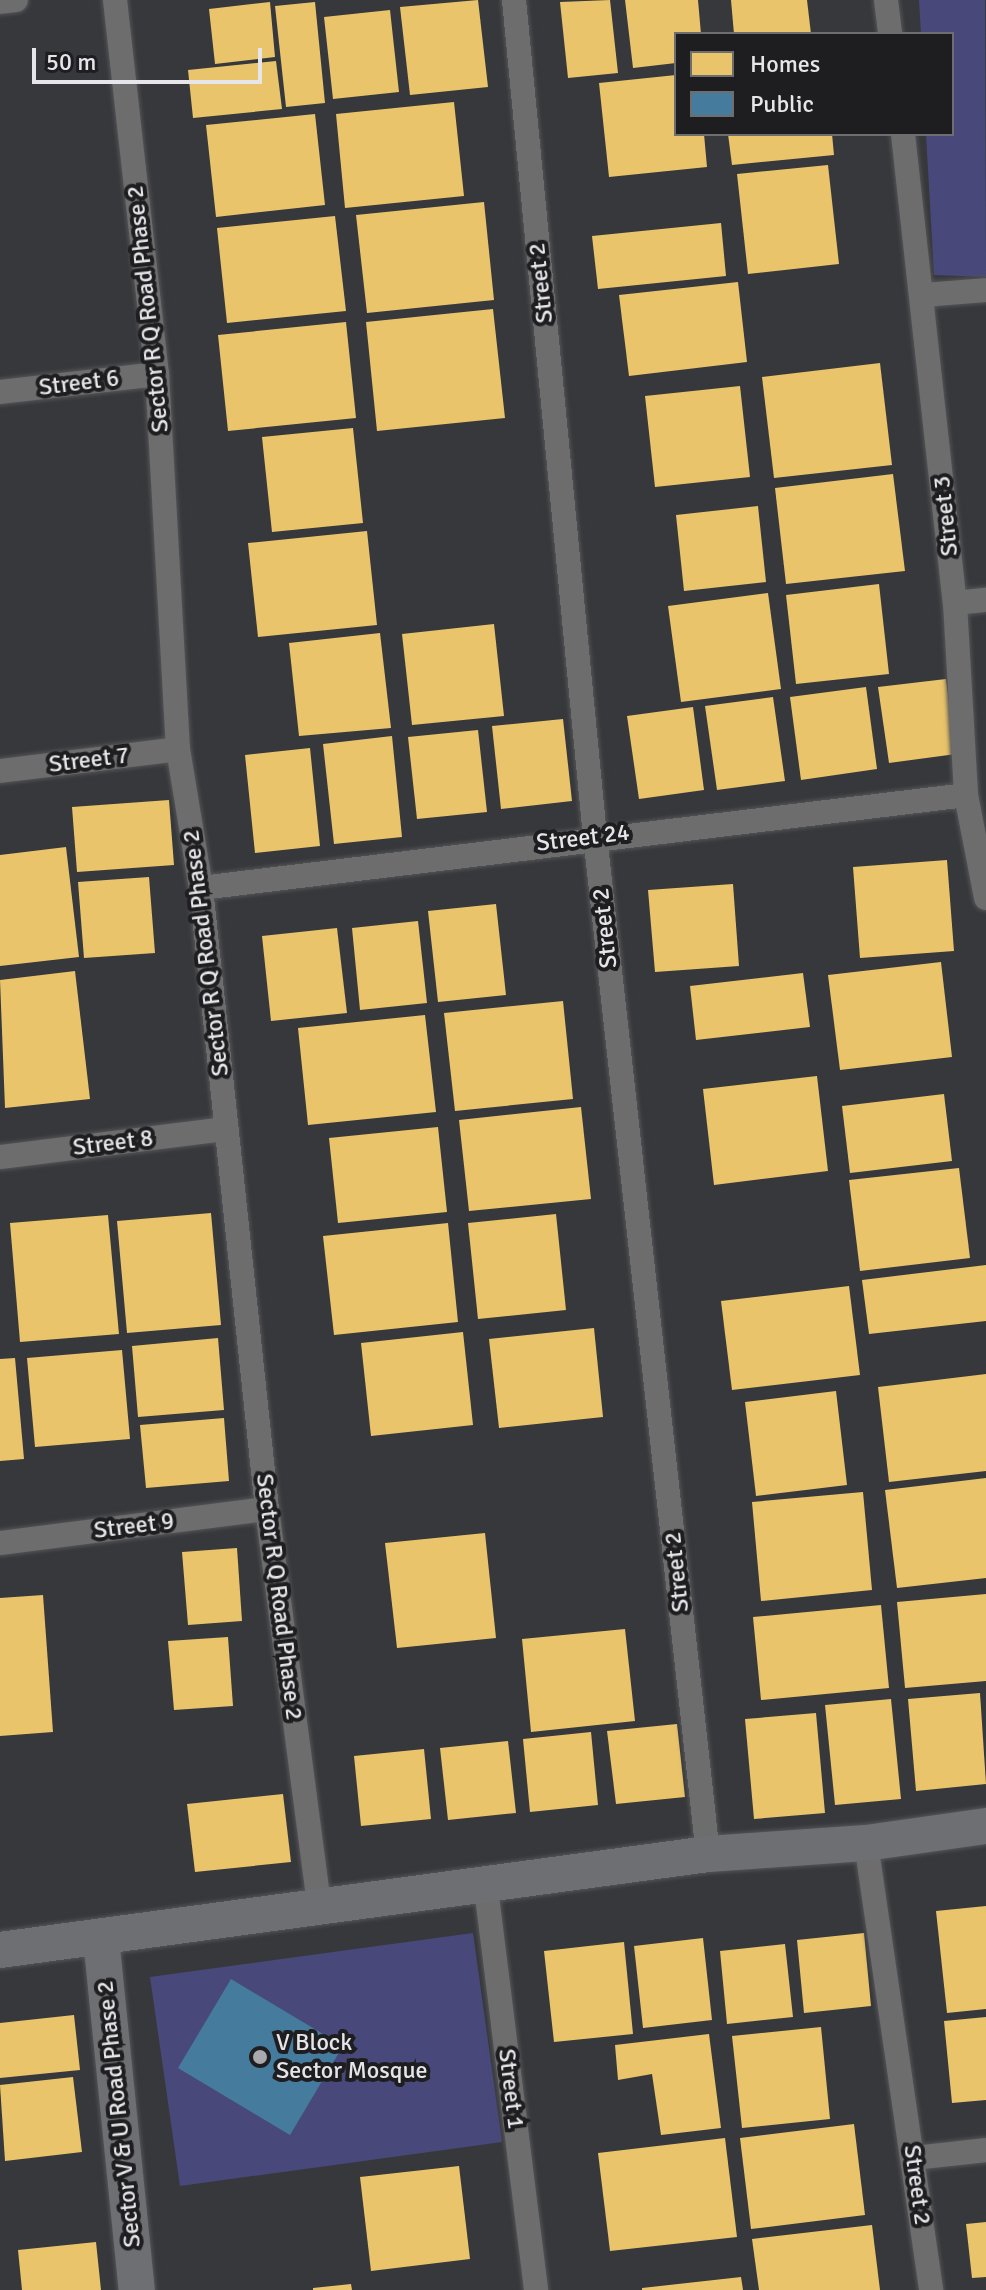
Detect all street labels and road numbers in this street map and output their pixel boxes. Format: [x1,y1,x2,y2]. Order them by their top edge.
street label: Sector R Q Road Phase 2 [121,184,175,434]
street label: Street 2 [522,241,560,325]
street label: Street 6 [37,364,121,402]
street label: Street 3 [927,474,965,558]
street label: Street 7 [47,741,131,779]
street label: Street 24 [535,818,631,858]
street label: Sector R Q Road Phase 2 [177,828,235,1078]
street label: Street 2 [586,886,624,970]
street label: Street 8 [71,1124,155,1162]
street label: Sector R Q Road Phase 2 [250,1472,308,1722]
street label: Street 9 [92,1507,176,1545]
street label: Street 2 [658,1530,696,1614]
street label: Sector V & U Road Phase 2 [91,1979,147,2249]
street label: Street 1 [492,2047,530,2131]
street label: Street 2 [897,2143,937,2227]

